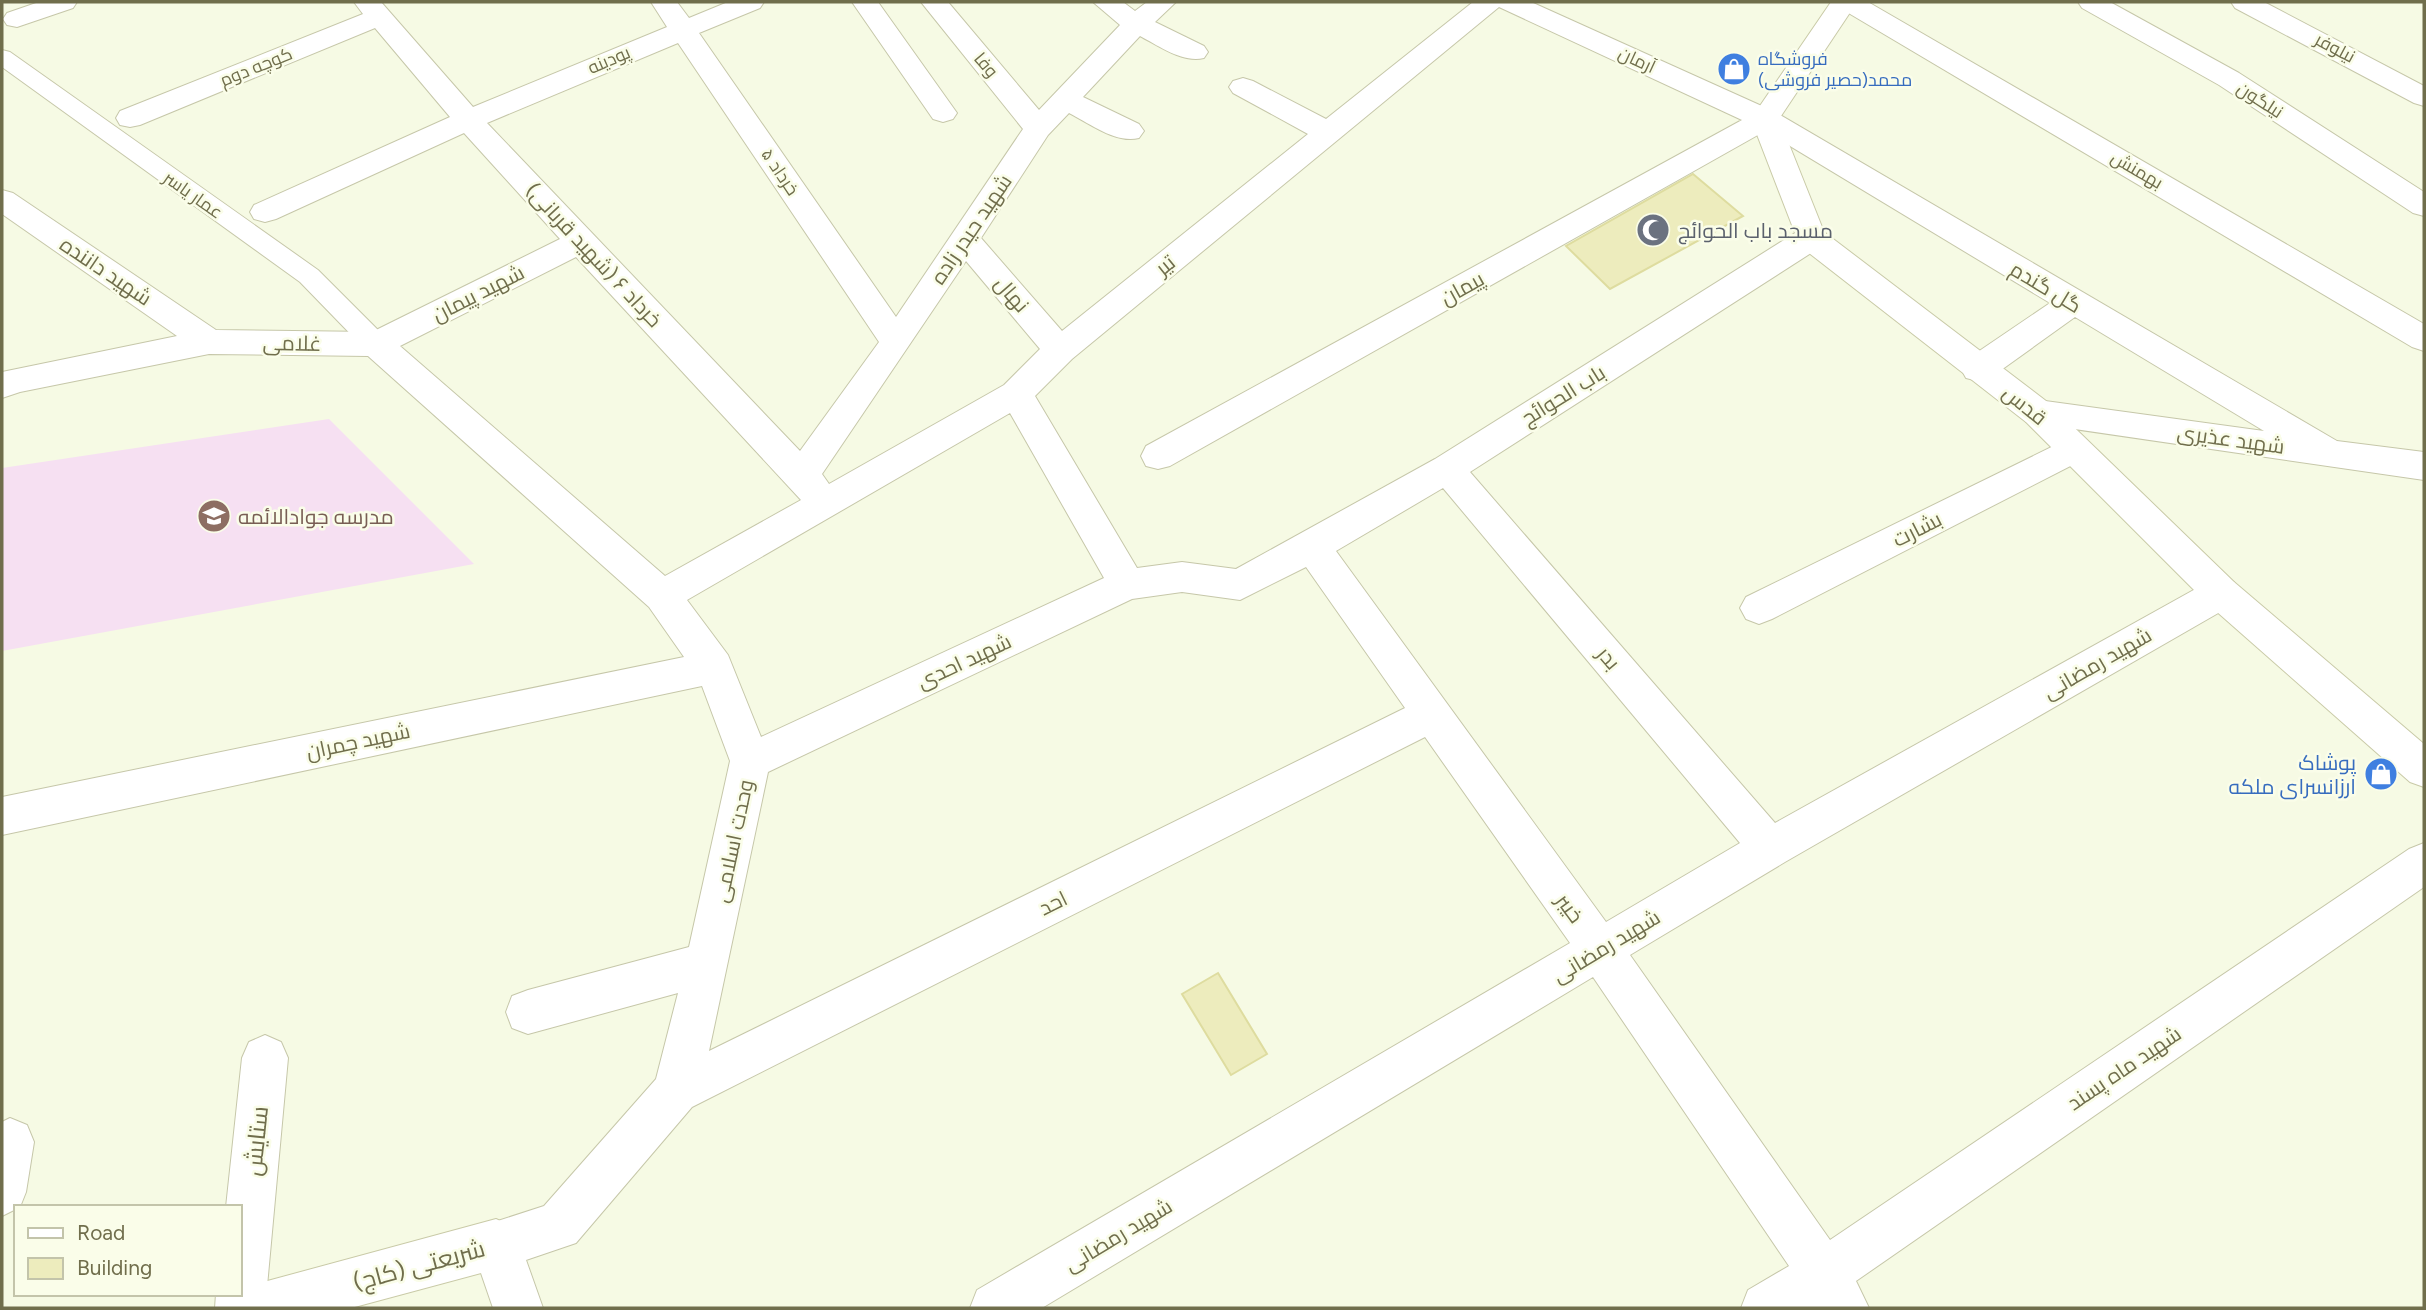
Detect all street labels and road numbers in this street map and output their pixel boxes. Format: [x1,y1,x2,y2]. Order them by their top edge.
street label: نیلوفر [2310,28,2359,68]
street label: پودینه [584,41,634,80]
street label: آرمان [1615,42,1659,78]
street label: کوچه دوم [217,43,296,92]
street label: وفا [969,48,1003,82]
street label: نیلگون [2233,77,2287,123]
street label: خرداد ۵ [756,144,804,200]
street label: بهمنش [2107,146,2167,194]
street label: عمار یاسر [158,166,227,223]
street label: شهید حیدر زاده [925,169,1018,289]
street label: خرداد ۶ (شهید قربانی) [520,178,667,333]
street label: شهید داننده [55,231,156,312]
street label: تیر [1149,249,1180,281]
street label: گل گندم [2005,256,2086,320]
street label: شهید پیمان [428,259,529,329]
street label: پیمان [1436,266,1490,312]
street label: نهال [989,271,1034,318]
street label: غلامی [262,330,322,357]
street label: باب الحوائج [1516,359,1611,432]
street label: قدس [1997,380,2052,431]
street label: شهید عذیری [2176,419,2286,460]
street label: بشارت [1888,506,1946,552]
street label: شهید رمضانی [2038,622,2156,705]
street label: شهید احدی [913,628,1016,695]
street label: بدر [1592,641,1626,675]
street label: شهید چمران [304,718,413,766]
street label: وحدت اسلامی [708,777,759,905]
street label: احد [1035,886,1071,920]
street label: خیبر [1550,888,1589,928]
street label: شهید رمضانی [1548,904,1665,989]
street label: شهید ماه پسند [2062,1021,2187,1117]
street label: ستایش [238,1105,274,1177]
street label: شهید رمضانی [1060,1193,1177,1278]
street label: شریعتی (کاج) [350,1233,489,1298]

